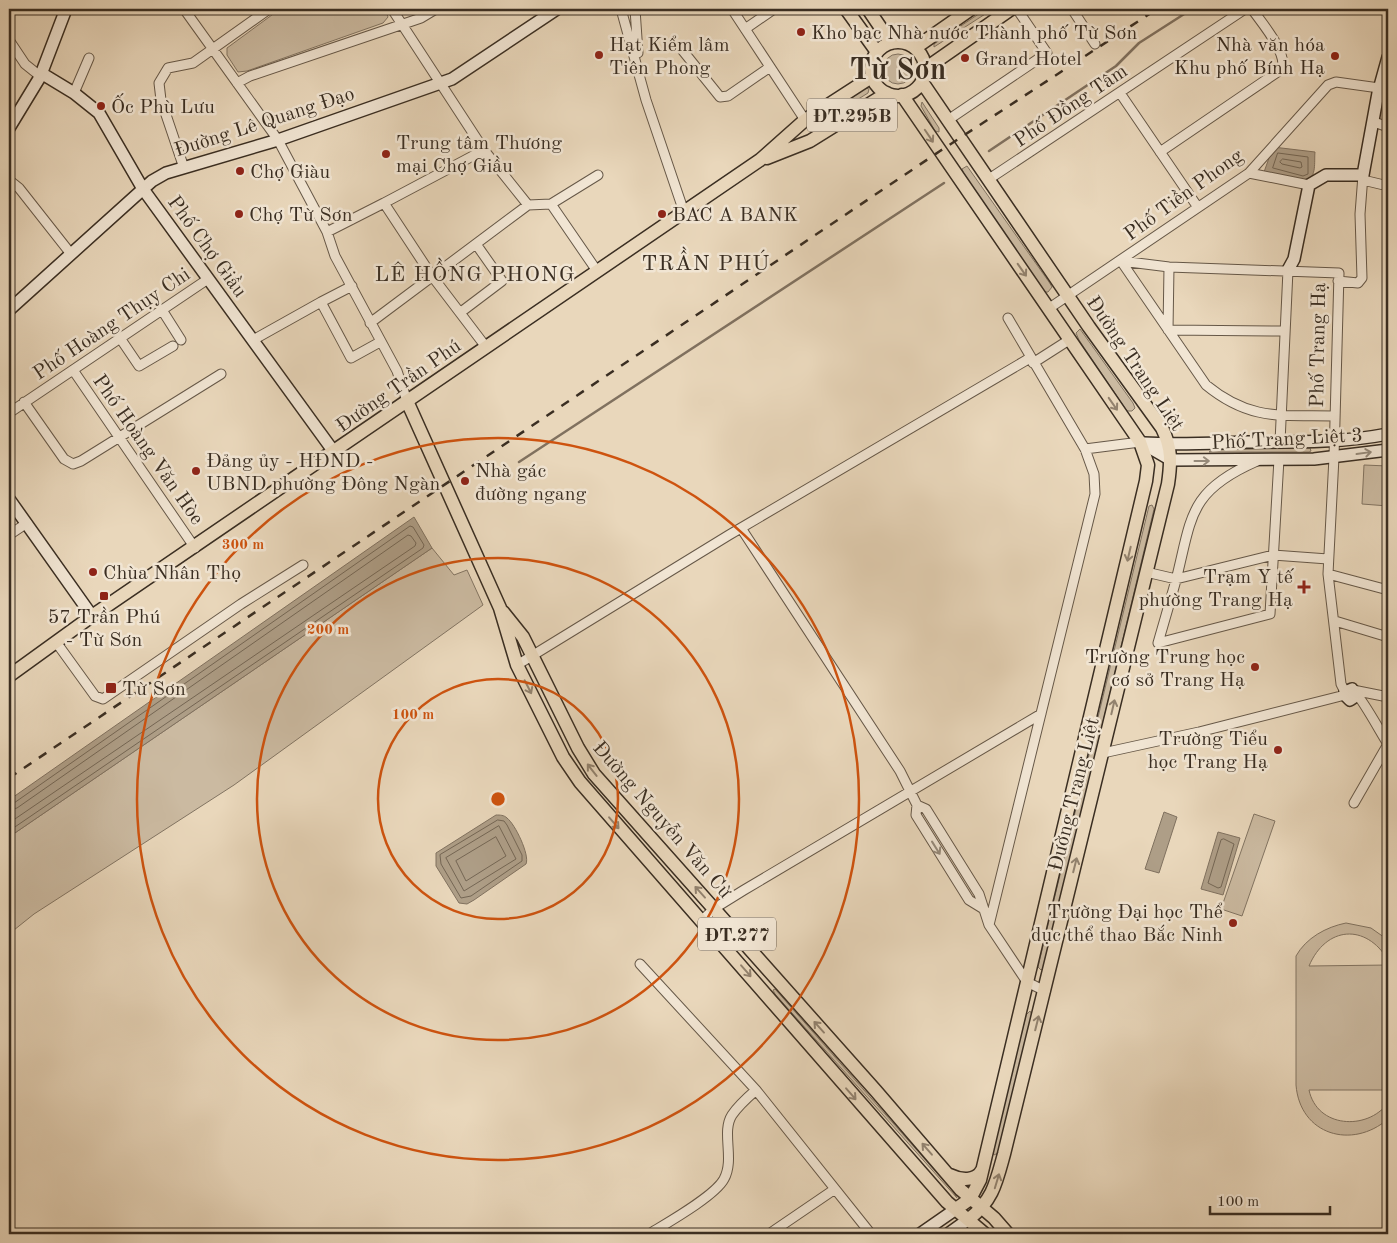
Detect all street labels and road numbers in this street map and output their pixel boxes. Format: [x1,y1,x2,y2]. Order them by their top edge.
street label: Phố Đồng Tâm [1010,60,1131,152]
street label: Đường Lê Quang Đạo [172,84,357,162]
road number: ĐT.295B [807,98,897,132]
street label: Phố Tiền Phong [1120,144,1247,245]
street label: Phố Chợ Giầu [163,192,252,302]
street label: Phố Hoàng Thụy Chi [30,265,194,385]
street label: Phố Trang Hạ [1308,282,1330,408]
street label: Đường Trang Liệt [1082,293,1187,435]
street label: Đường Trần Phú [332,334,465,437]
street label: Phố Hoàng Văn Hòe [88,371,207,529]
street label: Phố Trang Liệt 3 [1211,426,1363,454]
street label: Đường Trang Liệt [1046,716,1104,873]
street label: Đường Nguyễn Văn Cừ [588,737,736,903]
road number: ĐT.277 [698,918,776,951]

